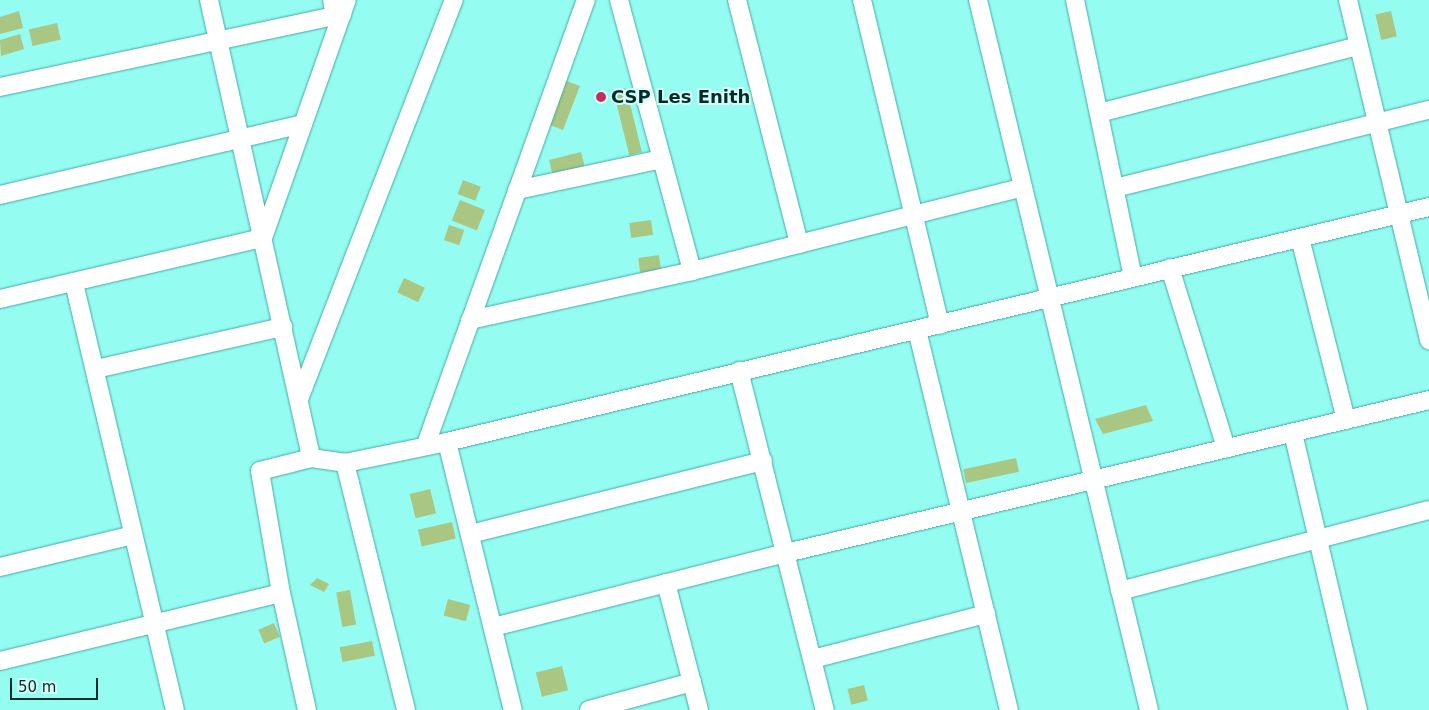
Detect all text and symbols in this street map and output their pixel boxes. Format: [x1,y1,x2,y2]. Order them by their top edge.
place label: CSP Les Enith [611,86,750,108]
marker: CSP Les Enith [595,91,607,103]
scale bar [12,668,100,700]
text: 50 m [18,678,56,696]

